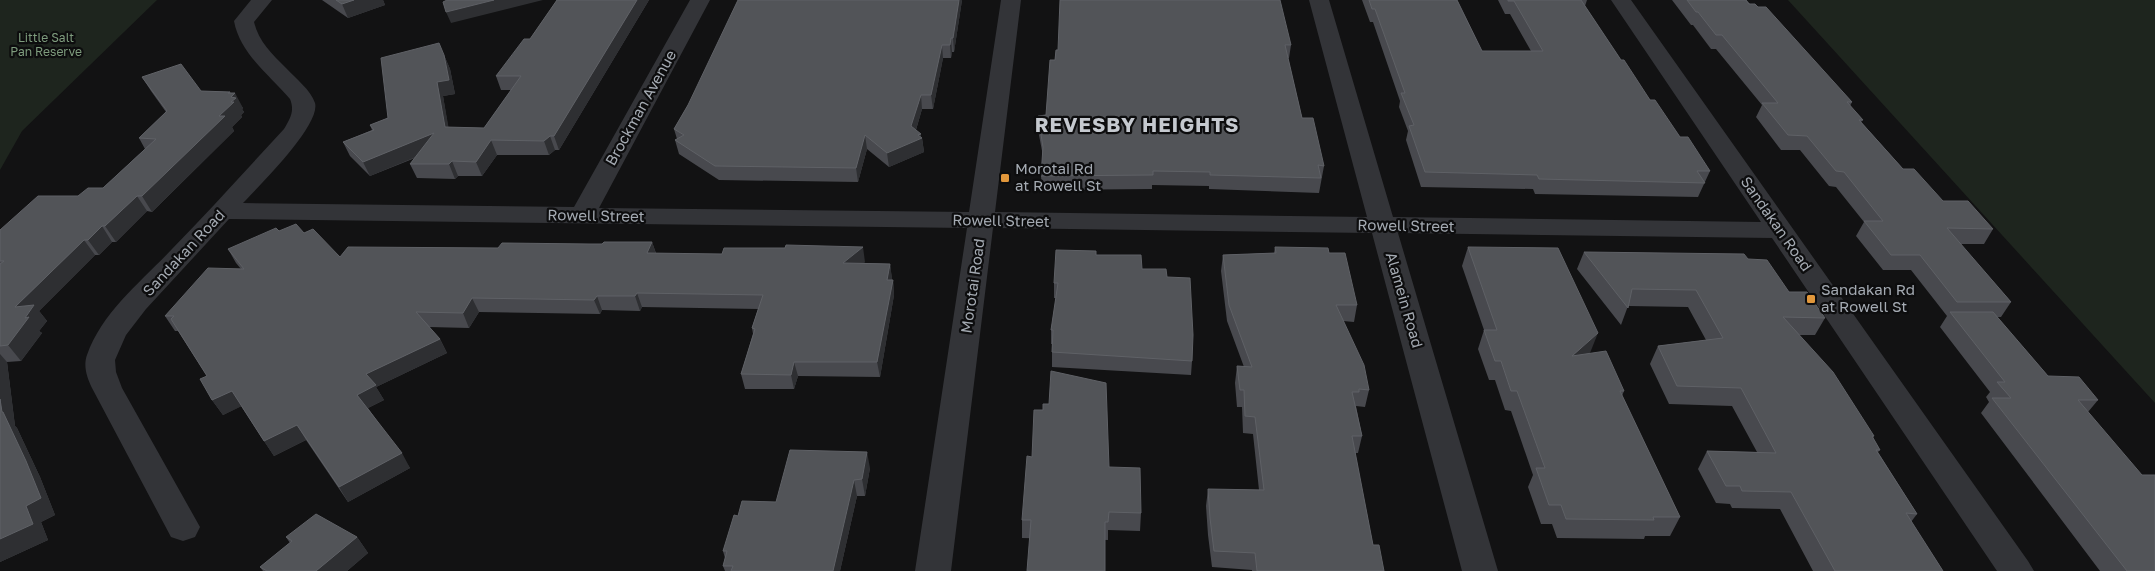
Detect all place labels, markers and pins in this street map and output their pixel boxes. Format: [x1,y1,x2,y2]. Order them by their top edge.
place label: Morotai Rd at Rowell St [1015,159,1101,194]
marker: Morotai Rd at Rowell St [999,172,1011,184]
place label: Sandakan Rd at Rowell St [1821,280,1915,315]
marker: Sandakan Rd at Rowell St [1805,293,1817,305]

